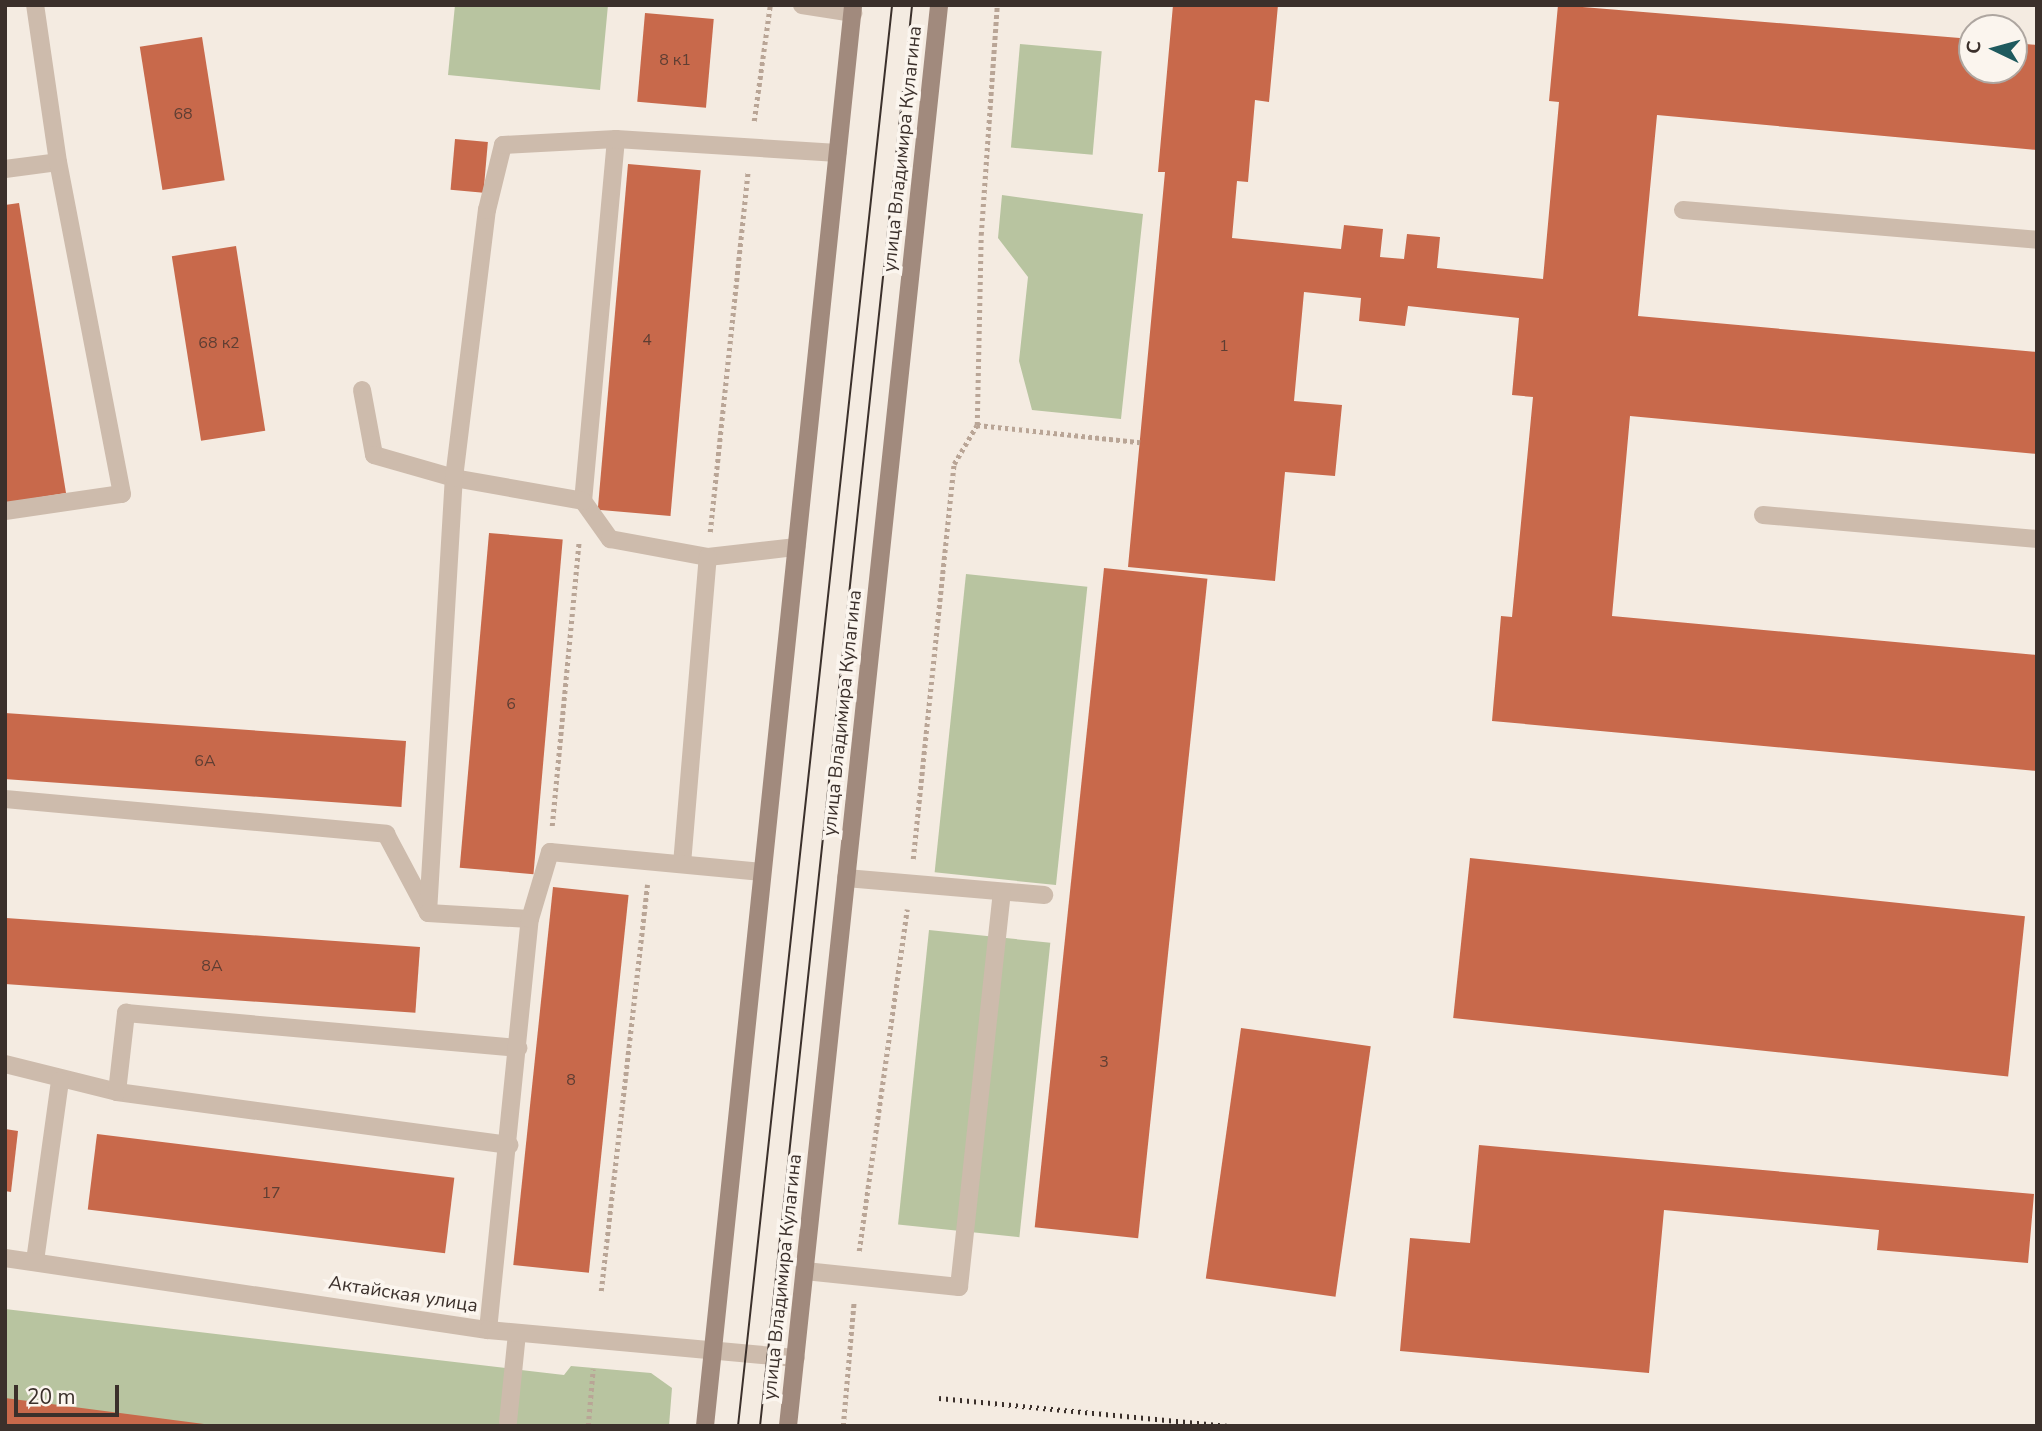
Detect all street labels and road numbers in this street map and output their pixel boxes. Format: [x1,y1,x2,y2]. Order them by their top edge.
street label: улица Владимира Кулагина [879,25,927,273]
street label: улица Владимира Кулагина [819,589,867,837]
street label: улица Владимира Кулагина [759,1153,807,1401]
street label: Актайская улица [327,1272,479,1318]

